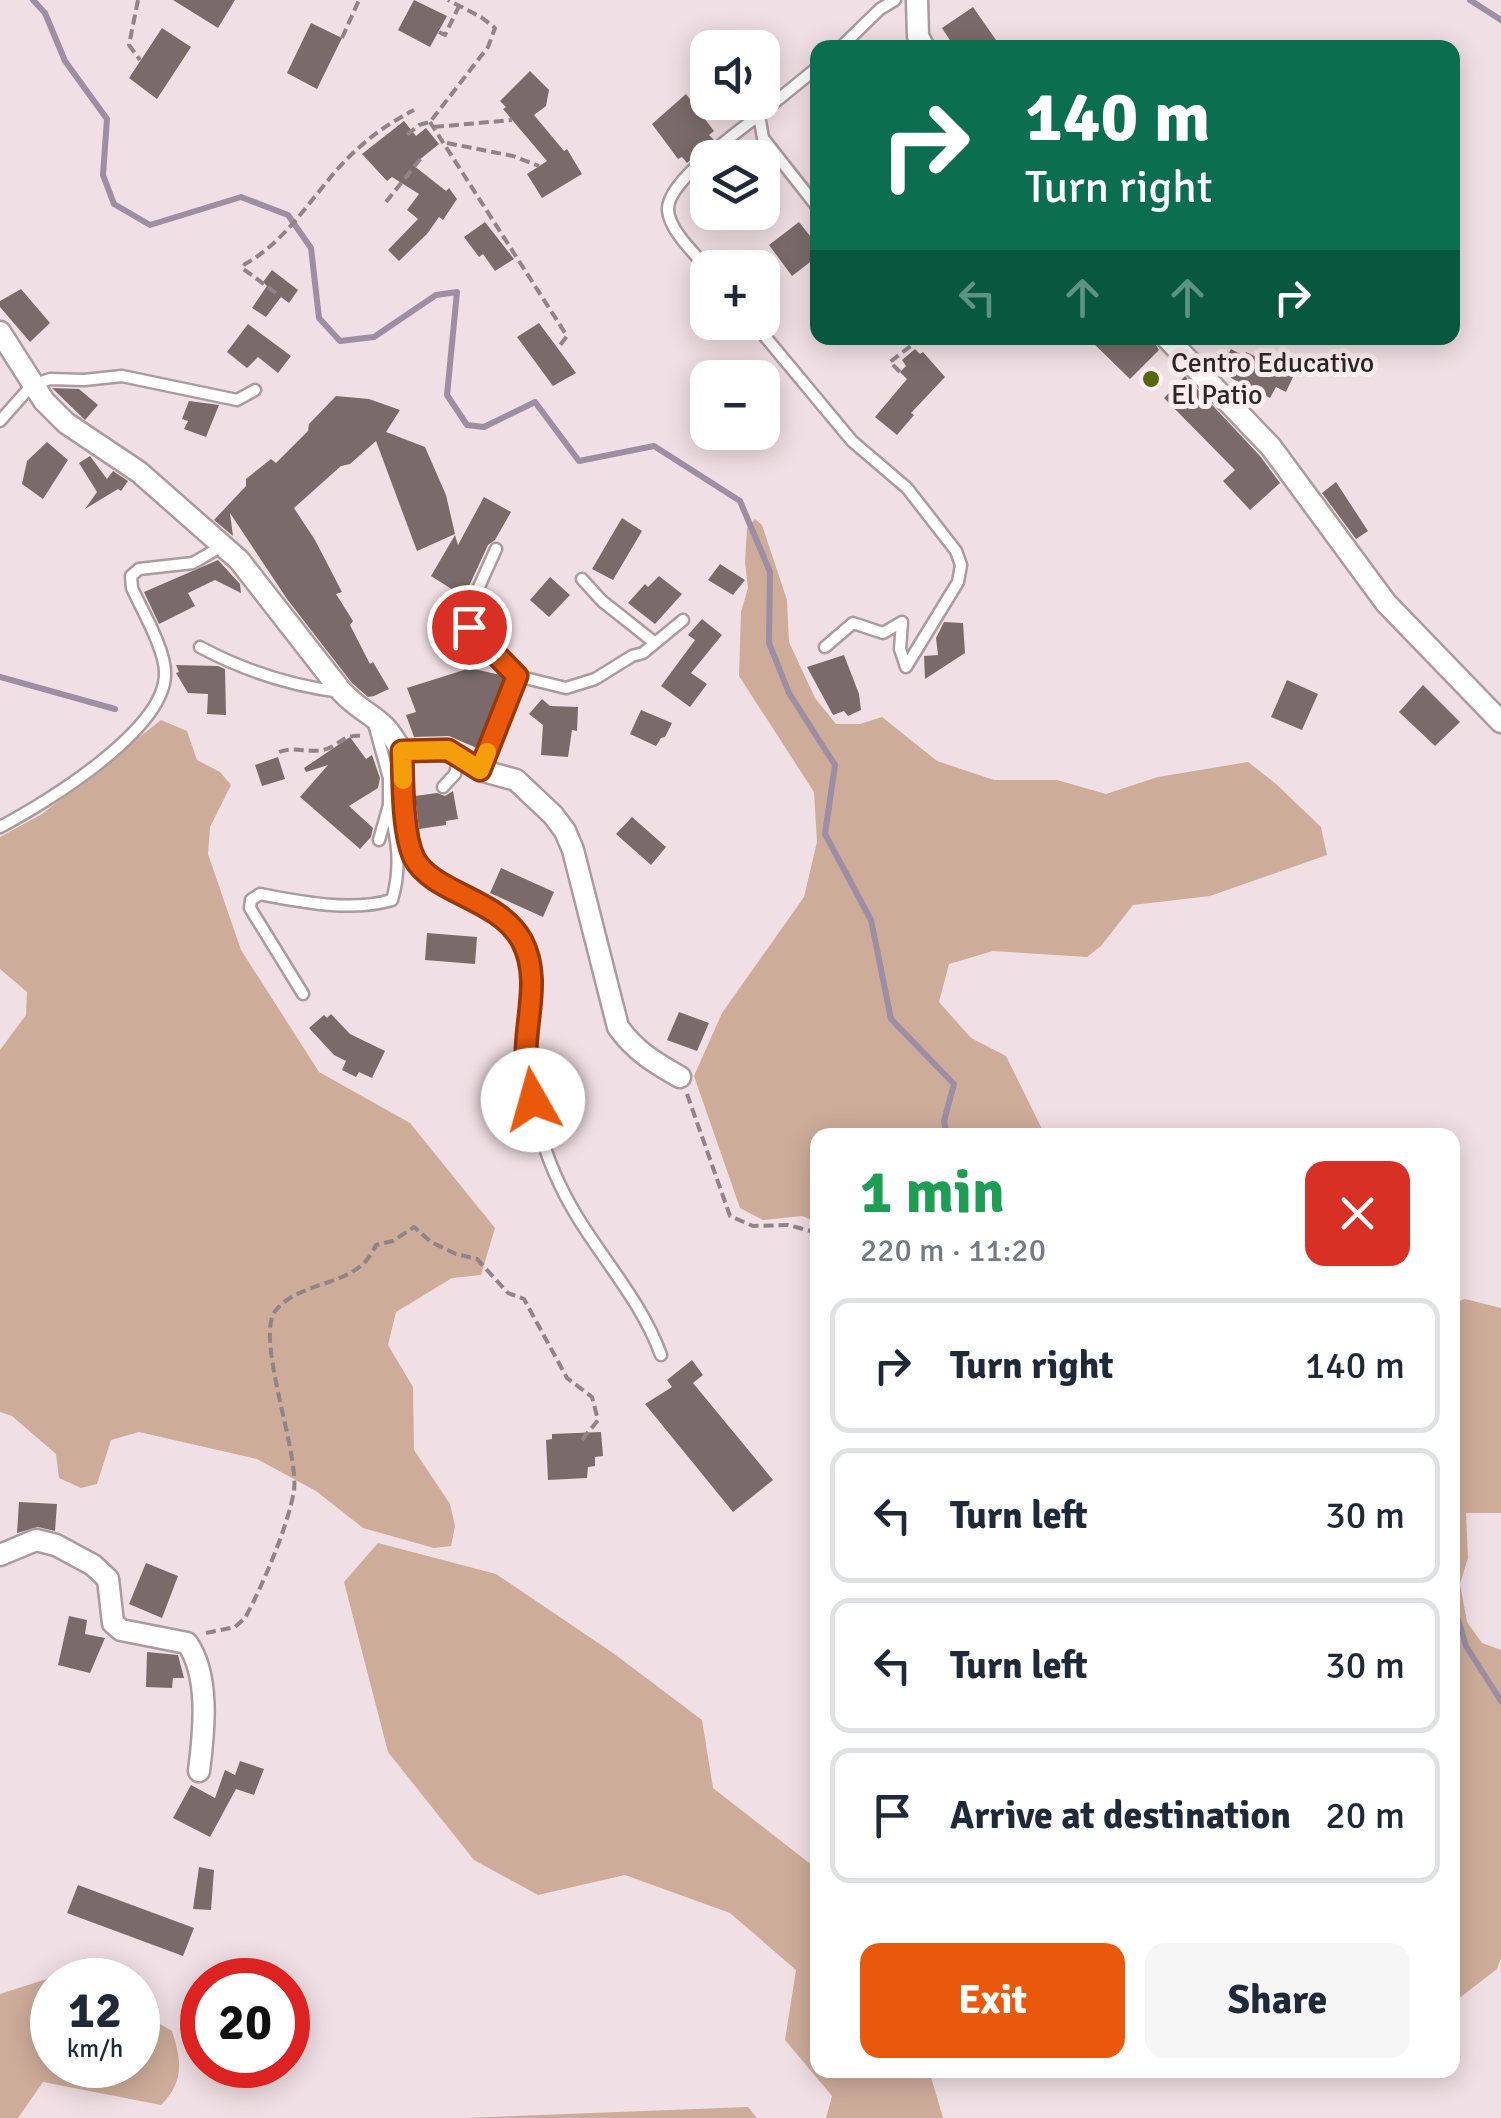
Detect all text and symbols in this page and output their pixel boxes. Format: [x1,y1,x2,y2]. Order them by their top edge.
map controls [690,30,780,450]
button: sound [690,30,780,120]
text: 140 m [1025,74,1210,160]
icon: right [860,80,990,210]
button: layers [690,140,780,230]
text: Turn right [1025,160,1213,215]
button: + [690,250,780,340]
icon: left [950,270,1005,325]
icon: ahead [1055,270,1110,325]
icon: ahead [1160,270,1215,325]
icon: right [1265,270,1320,325]
place label: Centro Educativo El Patio [1171,346,1374,412]
button: − [690,360,780,450]
marker: Centro Educativo El Patio [1140,368,1162,390]
pin [427,585,512,670]
icon: arrive [442,600,497,655]
position arrow [481,1048,585,1152]
text: 1 min [860,1156,1005,1230]
button: close [1305,1161,1410,1266]
text: 220 m · 11:20 [860,1231,1046,1270]
icon: right [865,1338,920,1393]
text: Turn right [950,1342,1114,1389]
text: 140 m [1305,1342,1405,1389]
icon: left [865,1488,920,1543]
text: Turn left [950,1492,1088,1539]
text: 30 m [1325,1492,1405,1539]
icon: left [865,1638,920,1693]
text: Turn left [950,1642,1088,1689]
text: 30 m [1325,1642,1405,1689]
icon: arrive [865,1788,920,1843]
text: Arrive at destination [950,1792,1291,1839]
text: 20 m [1325,1792,1405,1839]
button: Exit [860,1943,1125,2058]
button: Share [1145,1943,1410,2058]
speed limit sign: 20 [180,1958,310,2088]
text: 12 [68,1980,122,2042]
text: km/h [67,2033,123,2064]

